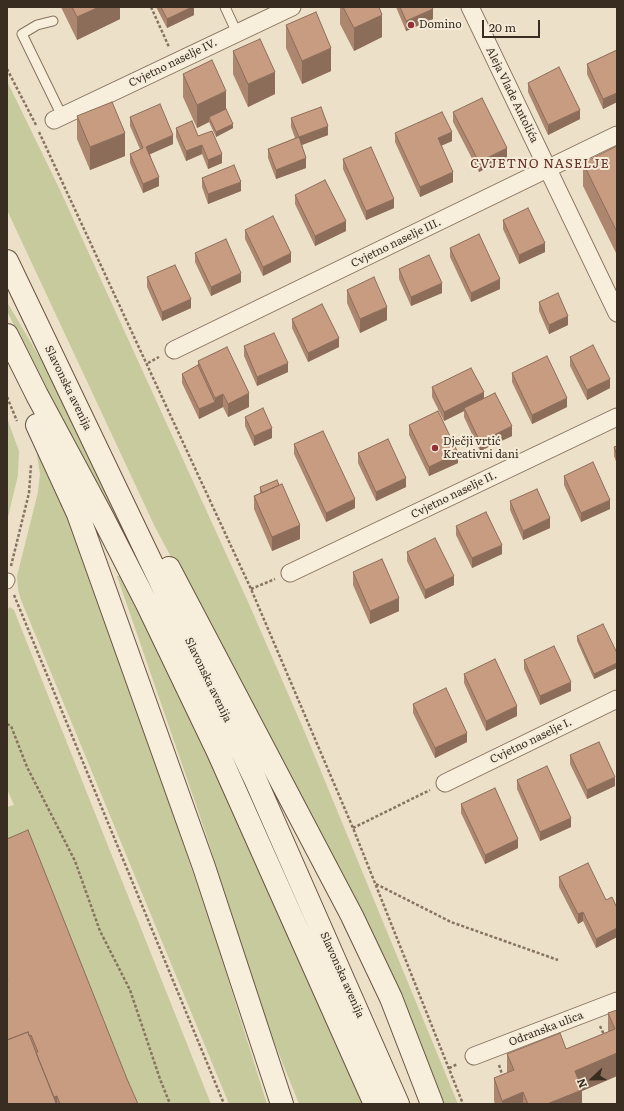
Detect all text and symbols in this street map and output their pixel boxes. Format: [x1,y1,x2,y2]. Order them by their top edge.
scale bar [484,12,542,38]
place label: Domino [419,18,462,32]
text: 20 m [489,18,516,36]
marker: Domino [406,20,416,30]
street label: Cvjetno naselje IV. [127,36,219,90]
street label: Aleja Vlade Antolića [483,45,541,145]
district label: CVJETNO NASELJE [470,156,610,172]
street label: Cvjetno naselje III. [349,215,443,271]
street label: Slavonska avenija [42,343,94,433]
place label: Dječji vrtić Kreativni dani [443,435,519,461]
marker: Dječji vrtić Kreativni dani [430,443,440,453]
street label: Cvjetno naselje II. [409,468,499,522]
street label: Slavonska avenija [182,635,234,725]
street label: Cvjetno naselje I. [488,715,574,767]
street label: Slavonska avenija [317,930,367,1020]
street label: Odranska ulica [507,1009,585,1049]
north arrow [572,1059,612,1099]
text: N [572,1076,590,1091]

